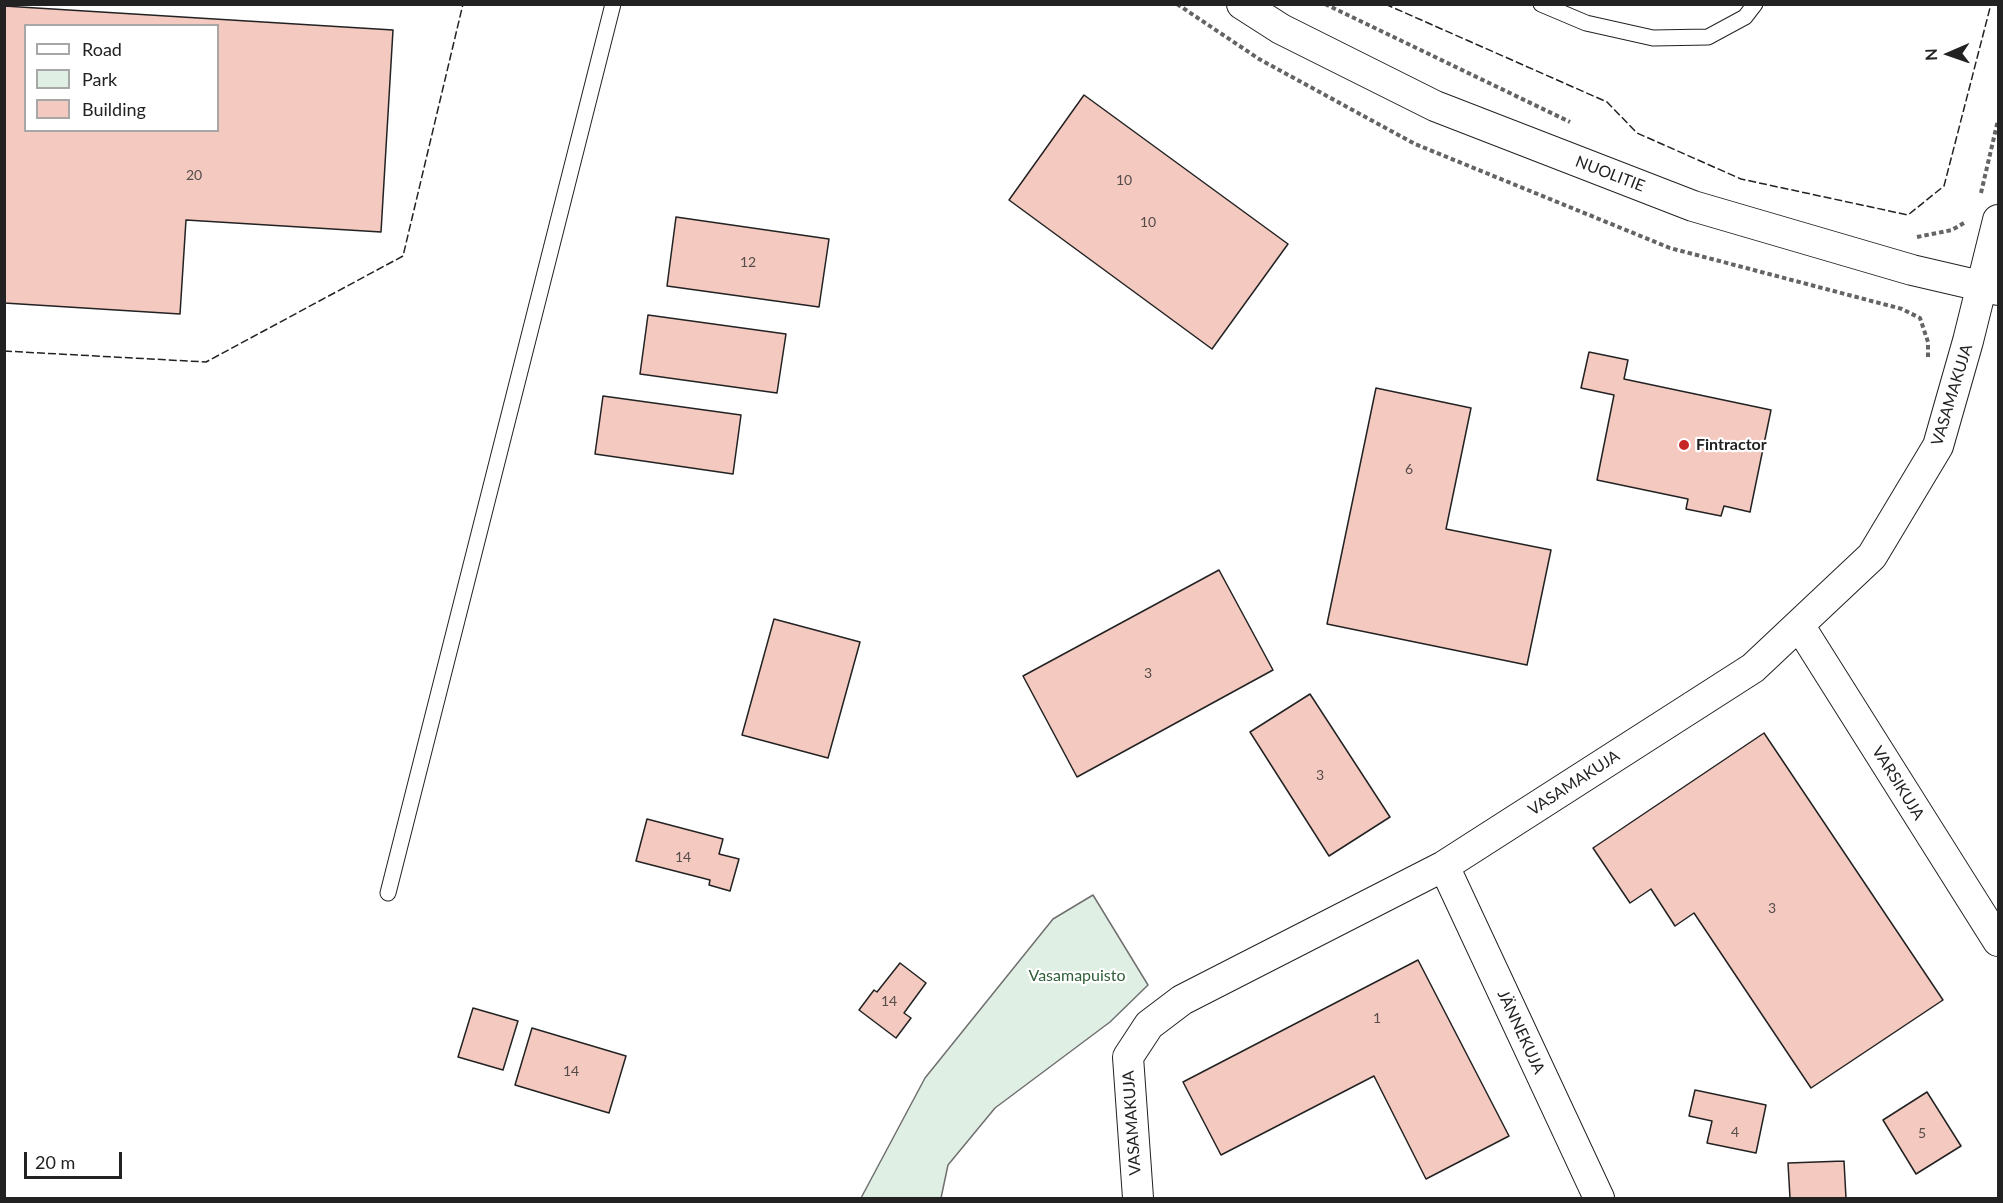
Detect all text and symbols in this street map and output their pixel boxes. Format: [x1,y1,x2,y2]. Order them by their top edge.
legend [24,24,219,132]
north arrow [1919,24,1979,84]
text: Road [82,38,122,60]
text: N [1921,48,1940,61]
text: Park [82,68,117,90]
text: Building [82,98,146,120]
street label: NUOLITIE [1573,152,1647,196]
house number: 20 [186,167,202,183]
house number: 10 [1116,172,1132,188]
house number: 10 [1140,214,1156,230]
house number: 12 [740,254,756,270]
street label: VASAMAKUJA [1927,342,1977,448]
place label: Fintractor [1696,435,1767,455]
marker: Fintractor [1677,438,1691,452]
house number: 6 [1405,461,1413,477]
house number: 3 [1144,665,1152,681]
street label: VARSIKUJA [1868,743,1928,823]
street label: VASAMAKUJA [1525,746,1623,820]
house number: 3 [1316,767,1324,783]
house number: 14 [675,849,691,865]
house number: 3 [1768,900,1776,916]
park label: Vasamapuisto [1028,966,1126,986]
street label: JÄNNEKUJA [1493,987,1549,1077]
house number: 14 [881,993,897,1009]
house number: 1 [1373,1010,1381,1026]
house number: 14 [563,1063,579,1079]
street label: VASAMAKUJA [1119,1070,1145,1176]
house number: 4 [1731,1124,1739,1140]
house number: 5 [1918,1125,1926,1141]
scale bar [27,1140,124,1178]
text: 20 m [35,1151,75,1173]

